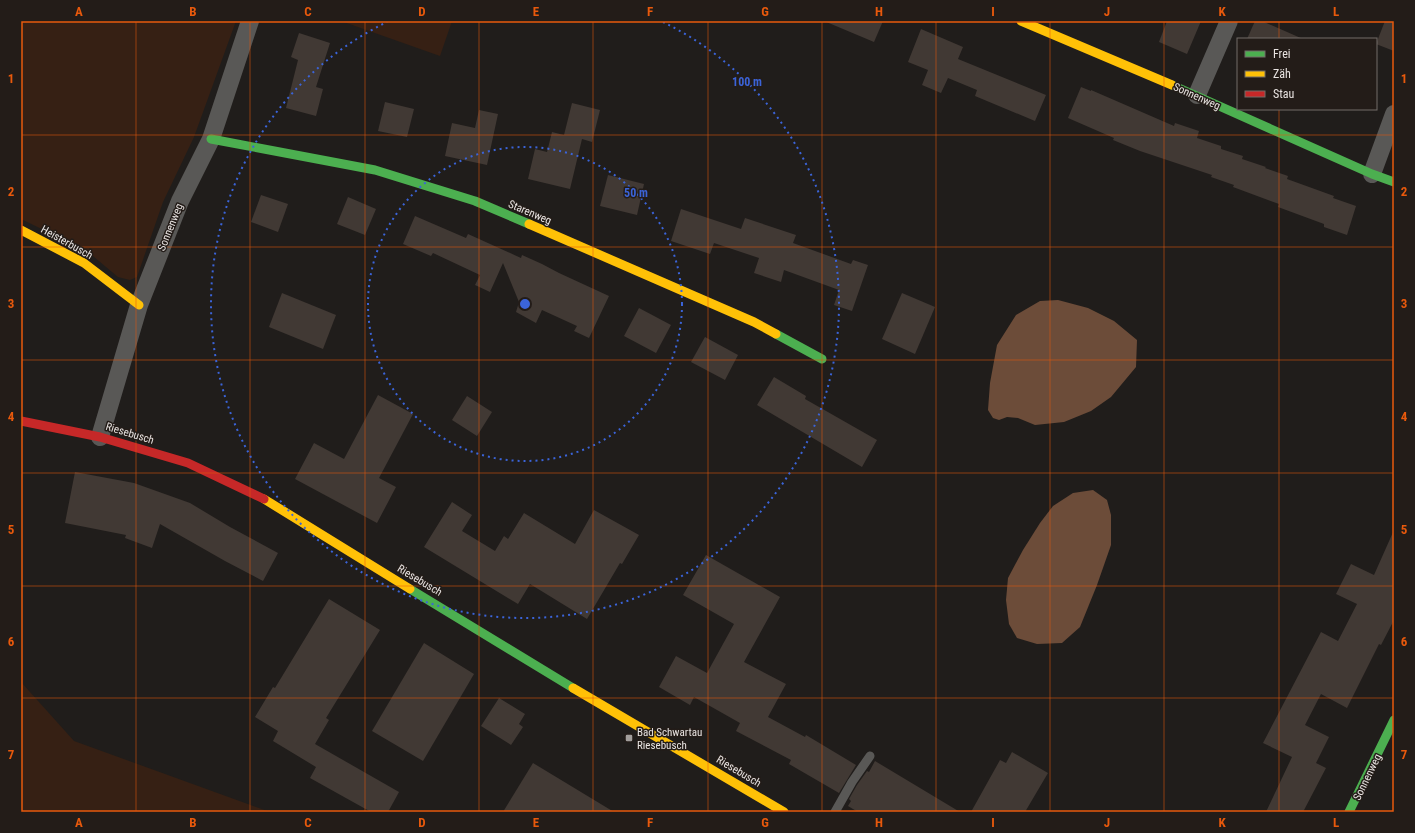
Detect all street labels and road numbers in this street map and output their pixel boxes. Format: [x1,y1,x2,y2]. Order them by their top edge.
street label: Sonnenweg [1171,80,1222,113]
street label: Starenweg [506,198,553,227]
street label: Sonnenweg [155,202,186,253]
street label: Heisterbusch [38,223,95,262]
street label: Riesebusch [104,420,156,447]
street label: Riesebusch [395,562,444,599]
street label: Sonnenweg [1351,752,1384,803]
street label: Riesebusch [714,753,763,790]

